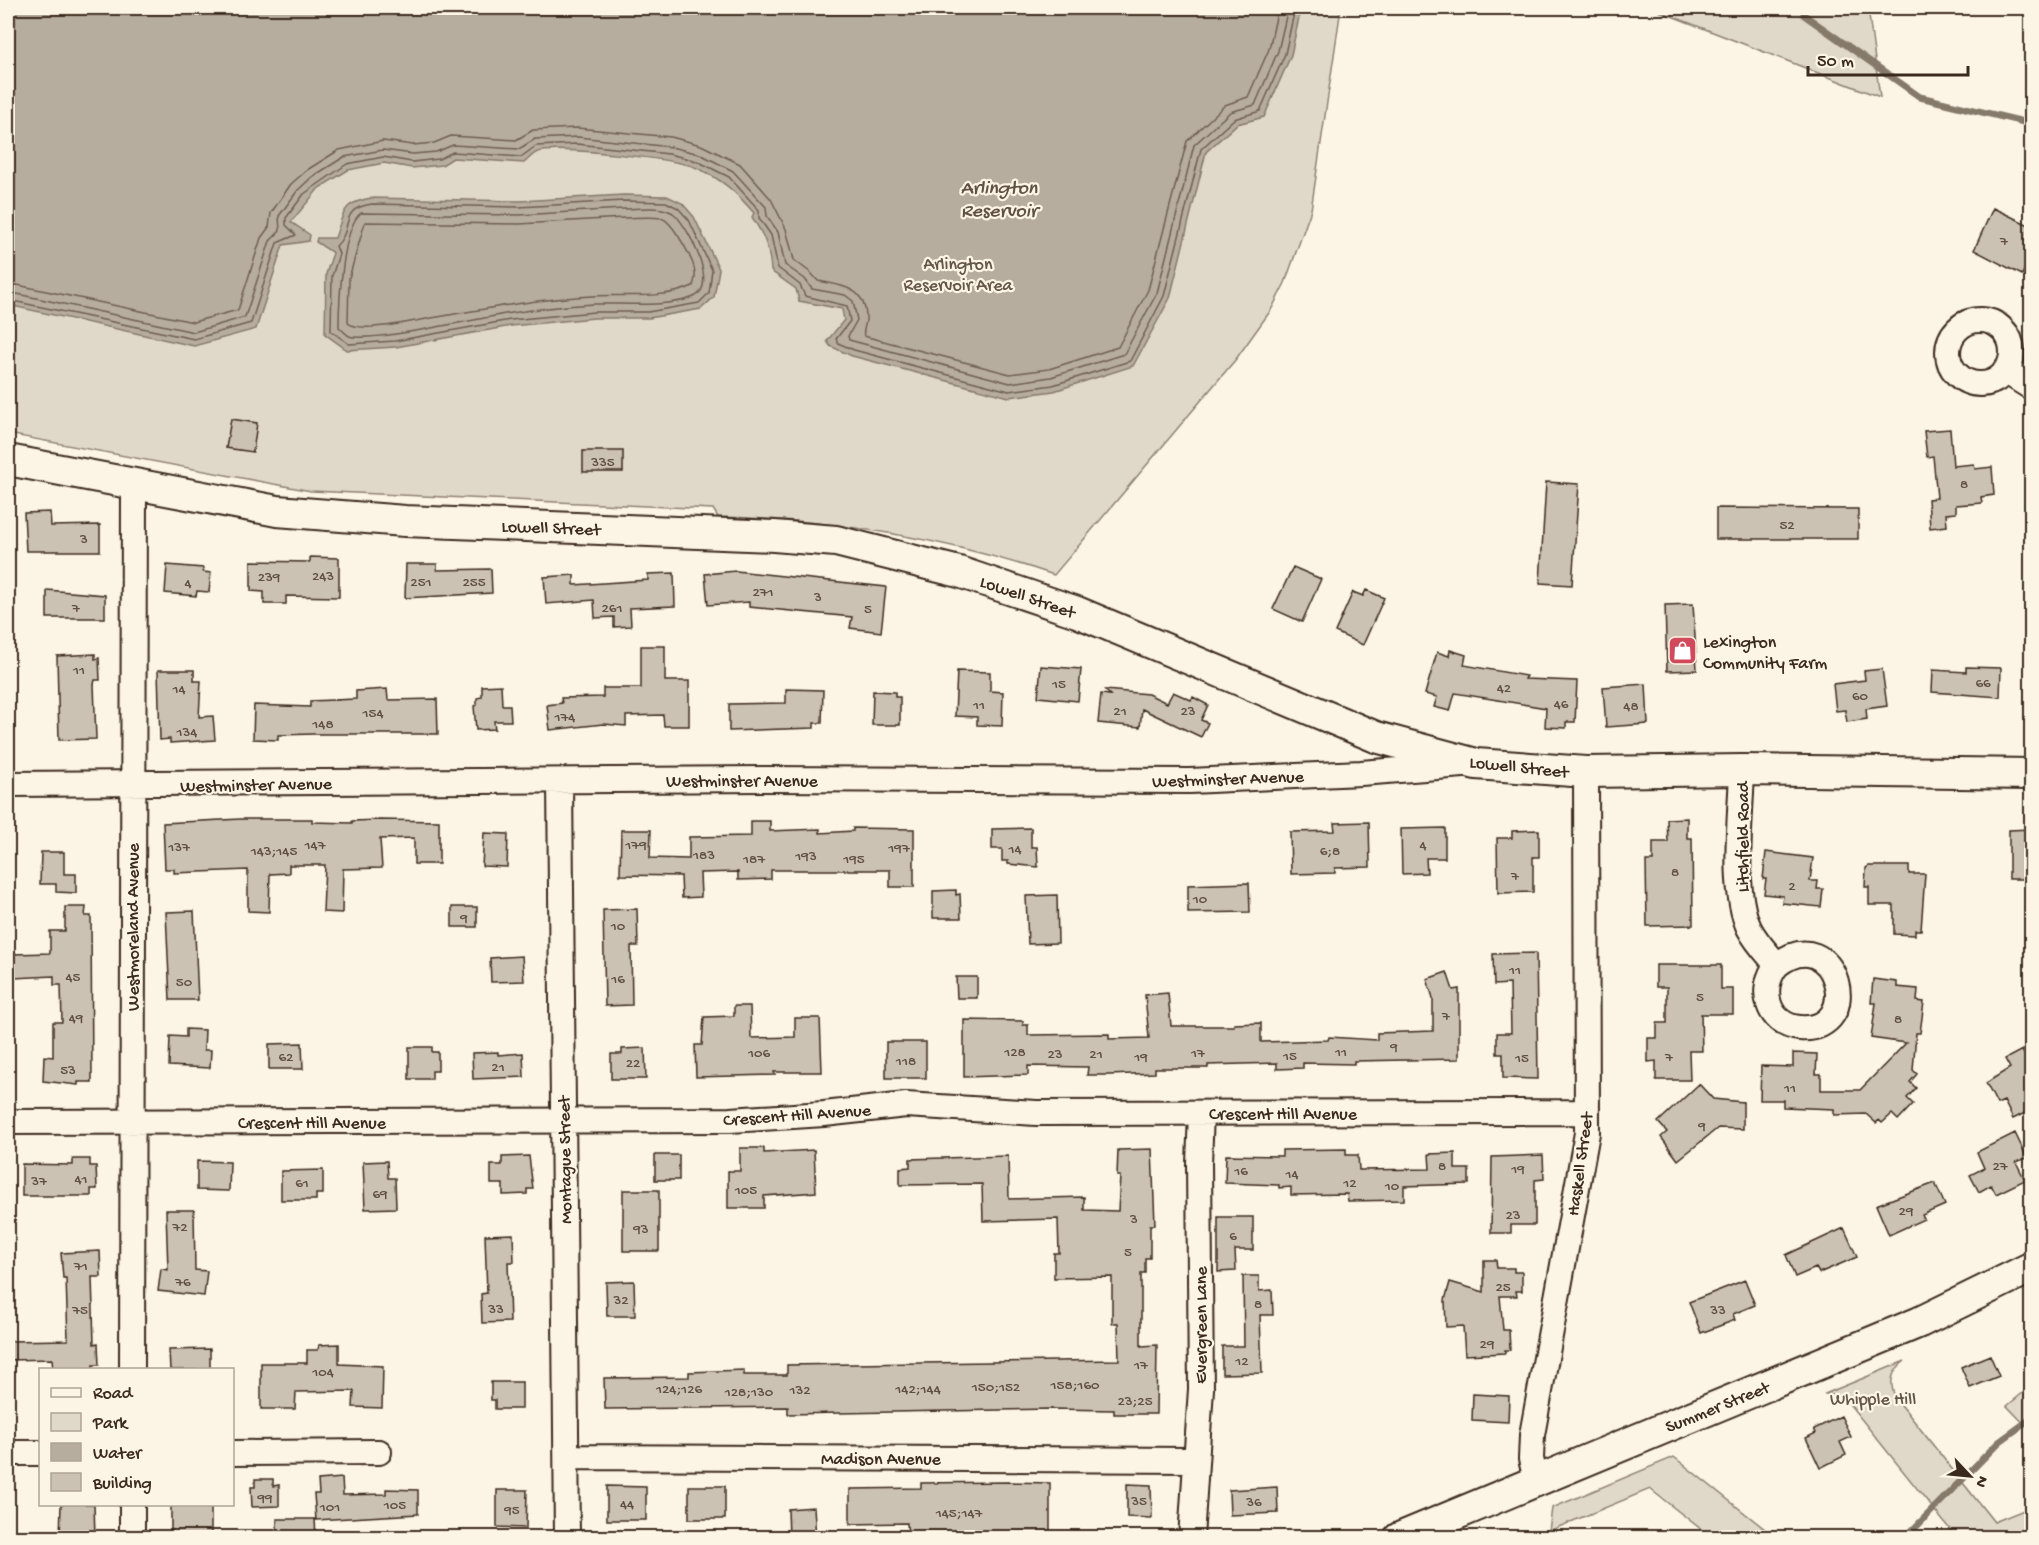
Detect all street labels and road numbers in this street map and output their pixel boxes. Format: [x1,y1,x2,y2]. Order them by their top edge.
street label: Lowell Street [501,517,603,542]
street label: Lowell Street [977,572,1079,625]
street label: Lowell Street [1468,753,1571,784]
street label: Westminster Avenue [1152,767,1305,794]
street label: Westminster Avenue [666,772,819,793]
street label: Westminster Avenue [180,775,333,798]
street label: Litchfield Road [1734,780,1755,892]
street label: Westmoreland Avenue [124,842,145,1011]
street label: Montague Street [555,1094,578,1224]
street label: Crescent Hill Avenue [723,1101,872,1132]
street label: Crescent Hill Avenue [1209,1105,1358,1126]
street label: Haskell Street [1564,1110,1599,1218]
street label: Crescent Hill Avenue [238,1114,387,1135]
street label: Evergreen Lane [1192,1266,1213,1384]
street label: Summer Street [1663,1377,1775,1439]
street label: Madison Avenue [821,1450,942,1471]

